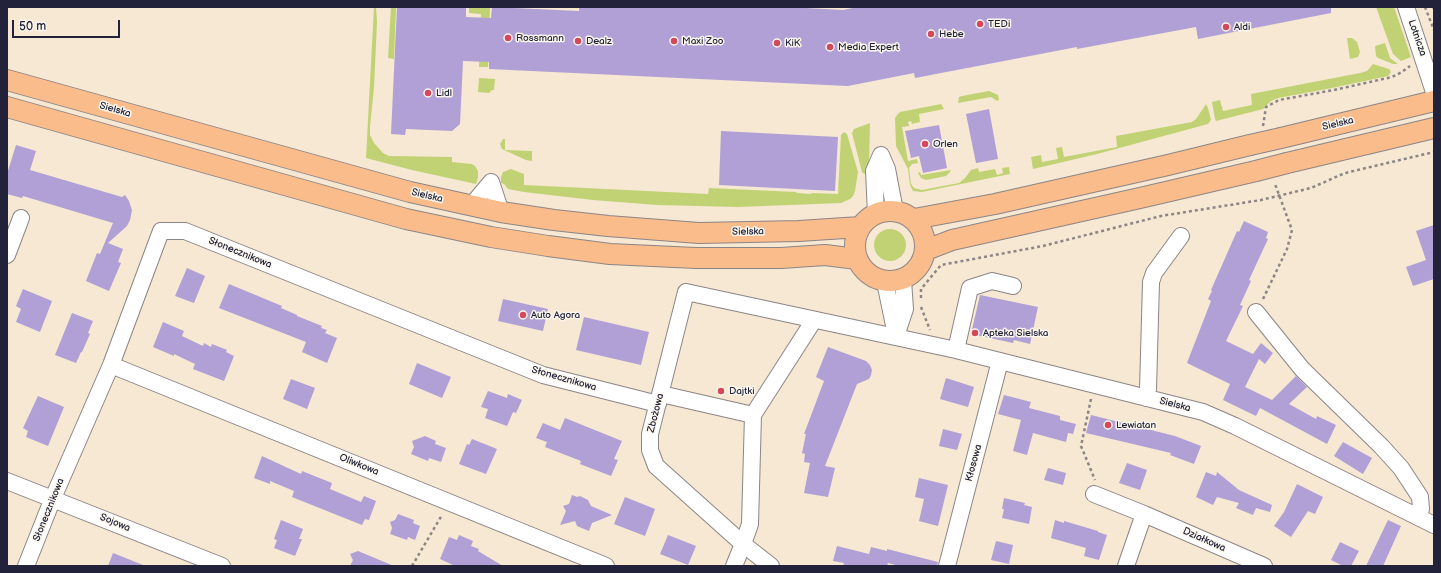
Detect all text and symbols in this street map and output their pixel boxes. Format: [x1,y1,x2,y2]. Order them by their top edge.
scale bar [14,12,122,38]
place label: TEDi [988,18,1010,30]
street label: Lotnicza [1405,18,1429,58]
text: 50 m [19,19,46,34]
marker: TEDi [975,19,985,29]
place label: Aldi [1234,21,1250,33]
marker: Aldi [1221,22,1231,32]
place label: Hebe [939,28,964,40]
marker: Hebe [926,29,936,39]
place label: Rossmann [516,32,564,44]
marker: Rossmann [503,33,513,43]
place label: Dealz [586,35,612,47]
place label: Maxi Zoo [682,35,723,47]
marker: Dealz [573,36,583,46]
marker: Maxi Zoo [669,36,679,46]
place label: KiK [785,37,800,49]
marker: KiK [772,38,782,48]
place label: Media Expert [838,41,899,53]
marker: Media Expert [825,42,835,52]
place label: Lidl [436,87,452,99]
marker: Lidl [423,88,433,98]
street label: Sielska [98,100,132,120]
street label: Sielska [1321,115,1355,133]
place label: Orlen [933,138,958,150]
marker: Orlen [920,139,930,149]
street label: Sielska [410,187,444,205]
street label: Sielska [732,226,764,238]
street label: Słonecznikowa [207,235,273,271]
place label: Auto Agora [531,309,580,321]
marker: Auto Agora [518,310,528,320]
place label: Apteka Sielska [983,327,1048,339]
marker: Apteka Sielska [970,328,980,338]
street label: Słonecznikowa [530,364,598,394]
place label: Dajtki [729,385,754,397]
marker: Dajtki [716,386,726,396]
street label: Zbożowa [645,392,667,434]
street label: Sielska [1158,395,1192,415]
place label: Lewiatan [1116,419,1156,431]
marker: Lewiatan [1103,420,1113,430]
street label: Kłosowa [963,443,985,483]
street label: Oliwkowa [337,452,381,478]
street label: Słonecznikowa [31,477,67,543]
street label: Sojowa [98,511,132,535]
street label: Działkowa [1181,525,1227,555]

